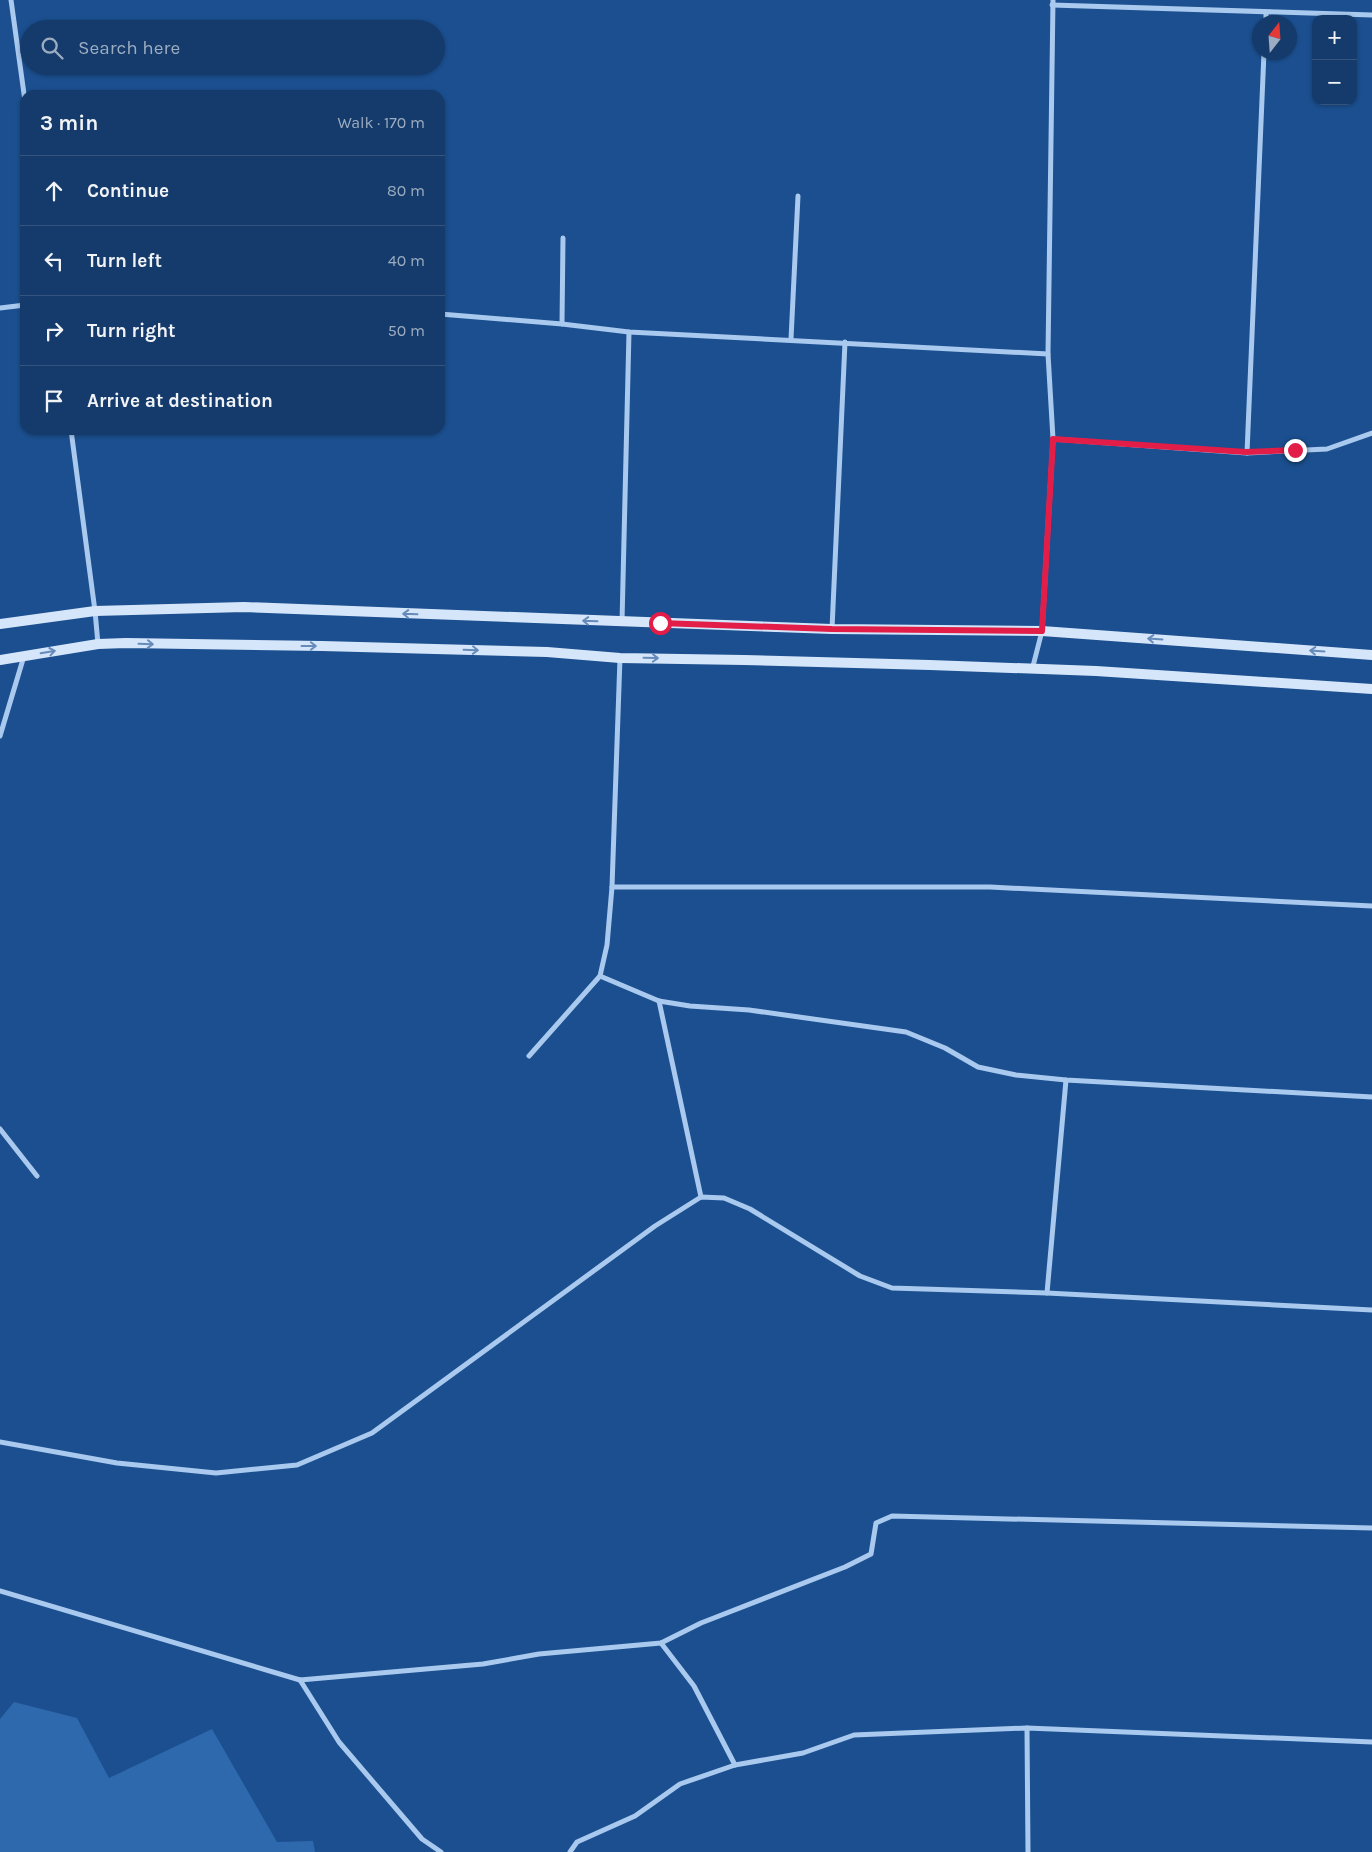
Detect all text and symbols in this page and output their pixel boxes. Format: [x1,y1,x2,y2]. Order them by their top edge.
north arrow [1252,15,1297,60]
map controls [1312,15,1357,105]
button: + [1312,15,1357,60]
search box [20,20,445,75]
icon: search [38,34,66,62]
text: Search here [78,37,180,59]
button: − [1312,60,1357,105]
text: 3 min [40,111,98,135]
text: Walk · 170 m [337,113,425,132]
icon: ahead [40,177,68,205]
text: Continue [87,180,169,202]
text: 80 m [387,181,425,200]
icon: left [40,247,68,275]
text: Turn left [87,250,162,272]
text: 40 m [388,251,425,270]
icon: right [40,317,68,345]
text: Turn right [87,320,176,342]
text: 50 m [388,321,425,340]
icon: arrive [40,387,68,415]
text: Arrive at destination [87,390,273,412]
route end [1284,439,1307,462]
one-way arrow [403,609,419,618]
route start [649,612,672,635]
one-way arrow [582,616,598,626]
one-way arrow [1147,635,1163,644]
one-way arrow [138,639,154,648]
one-way arrow [300,641,317,651]
one-way arrow [462,645,479,655]
one-way arrow [1309,646,1325,655]
one-way arrow [40,647,56,657]
one-way arrow [643,654,659,663]

